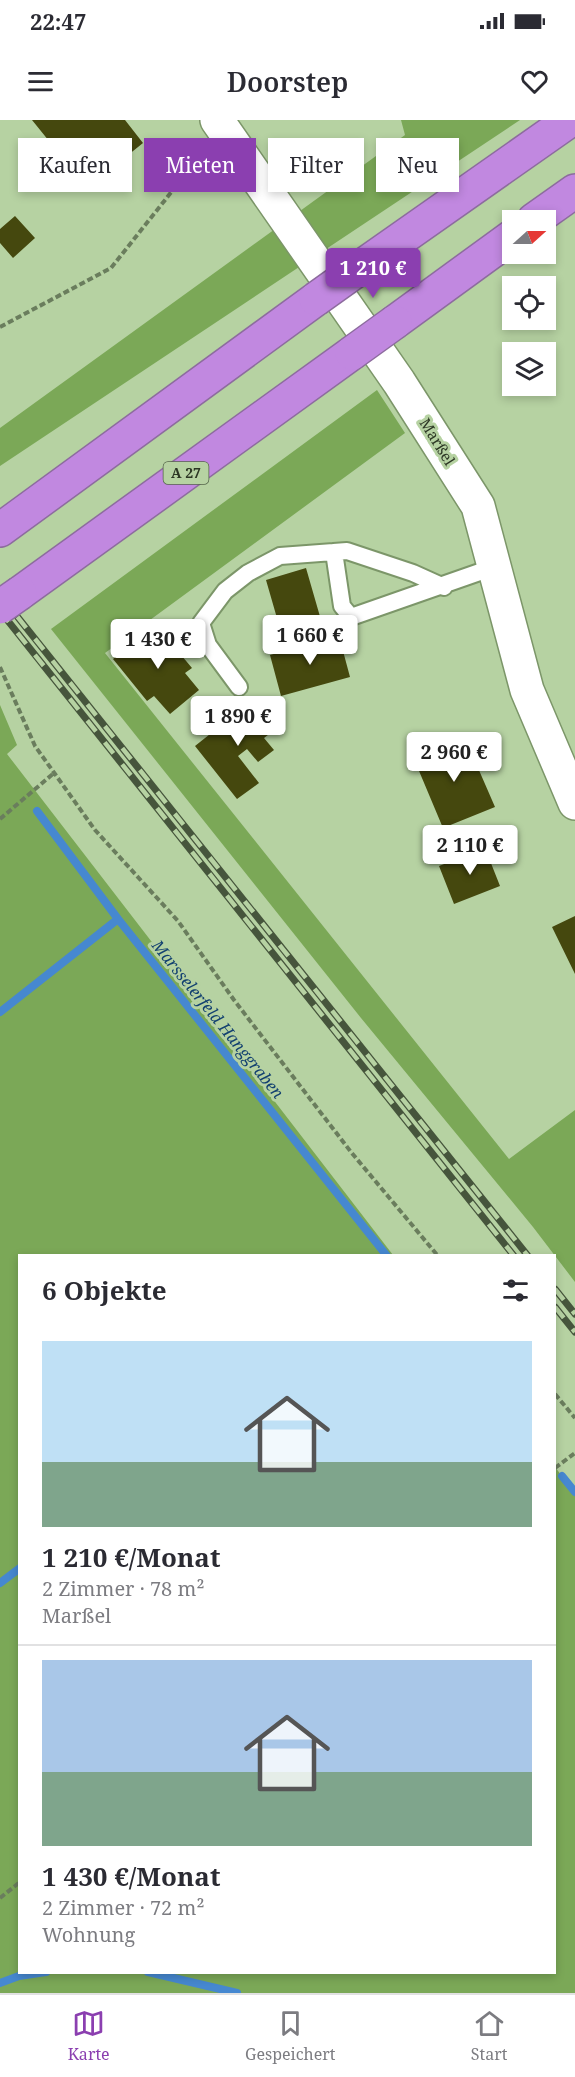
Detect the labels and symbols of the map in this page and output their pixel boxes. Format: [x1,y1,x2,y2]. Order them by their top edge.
north arrow [502,210,556,264]
pin: 1 210 € [318,248,428,299]
street label: Marßel [416,414,460,469]
road number: A 27 [164,462,208,484]
pin: 1 660 € [255,615,365,666]
pin: 1 430 € [103,619,213,670]
pin: 1 890 € [183,696,293,747]
pin: 2 960 € [399,732,509,783]
pin: 2 110 € [415,825,525,876]
water label: Marsselerfeld Hanggraben [146,934,289,1103]

